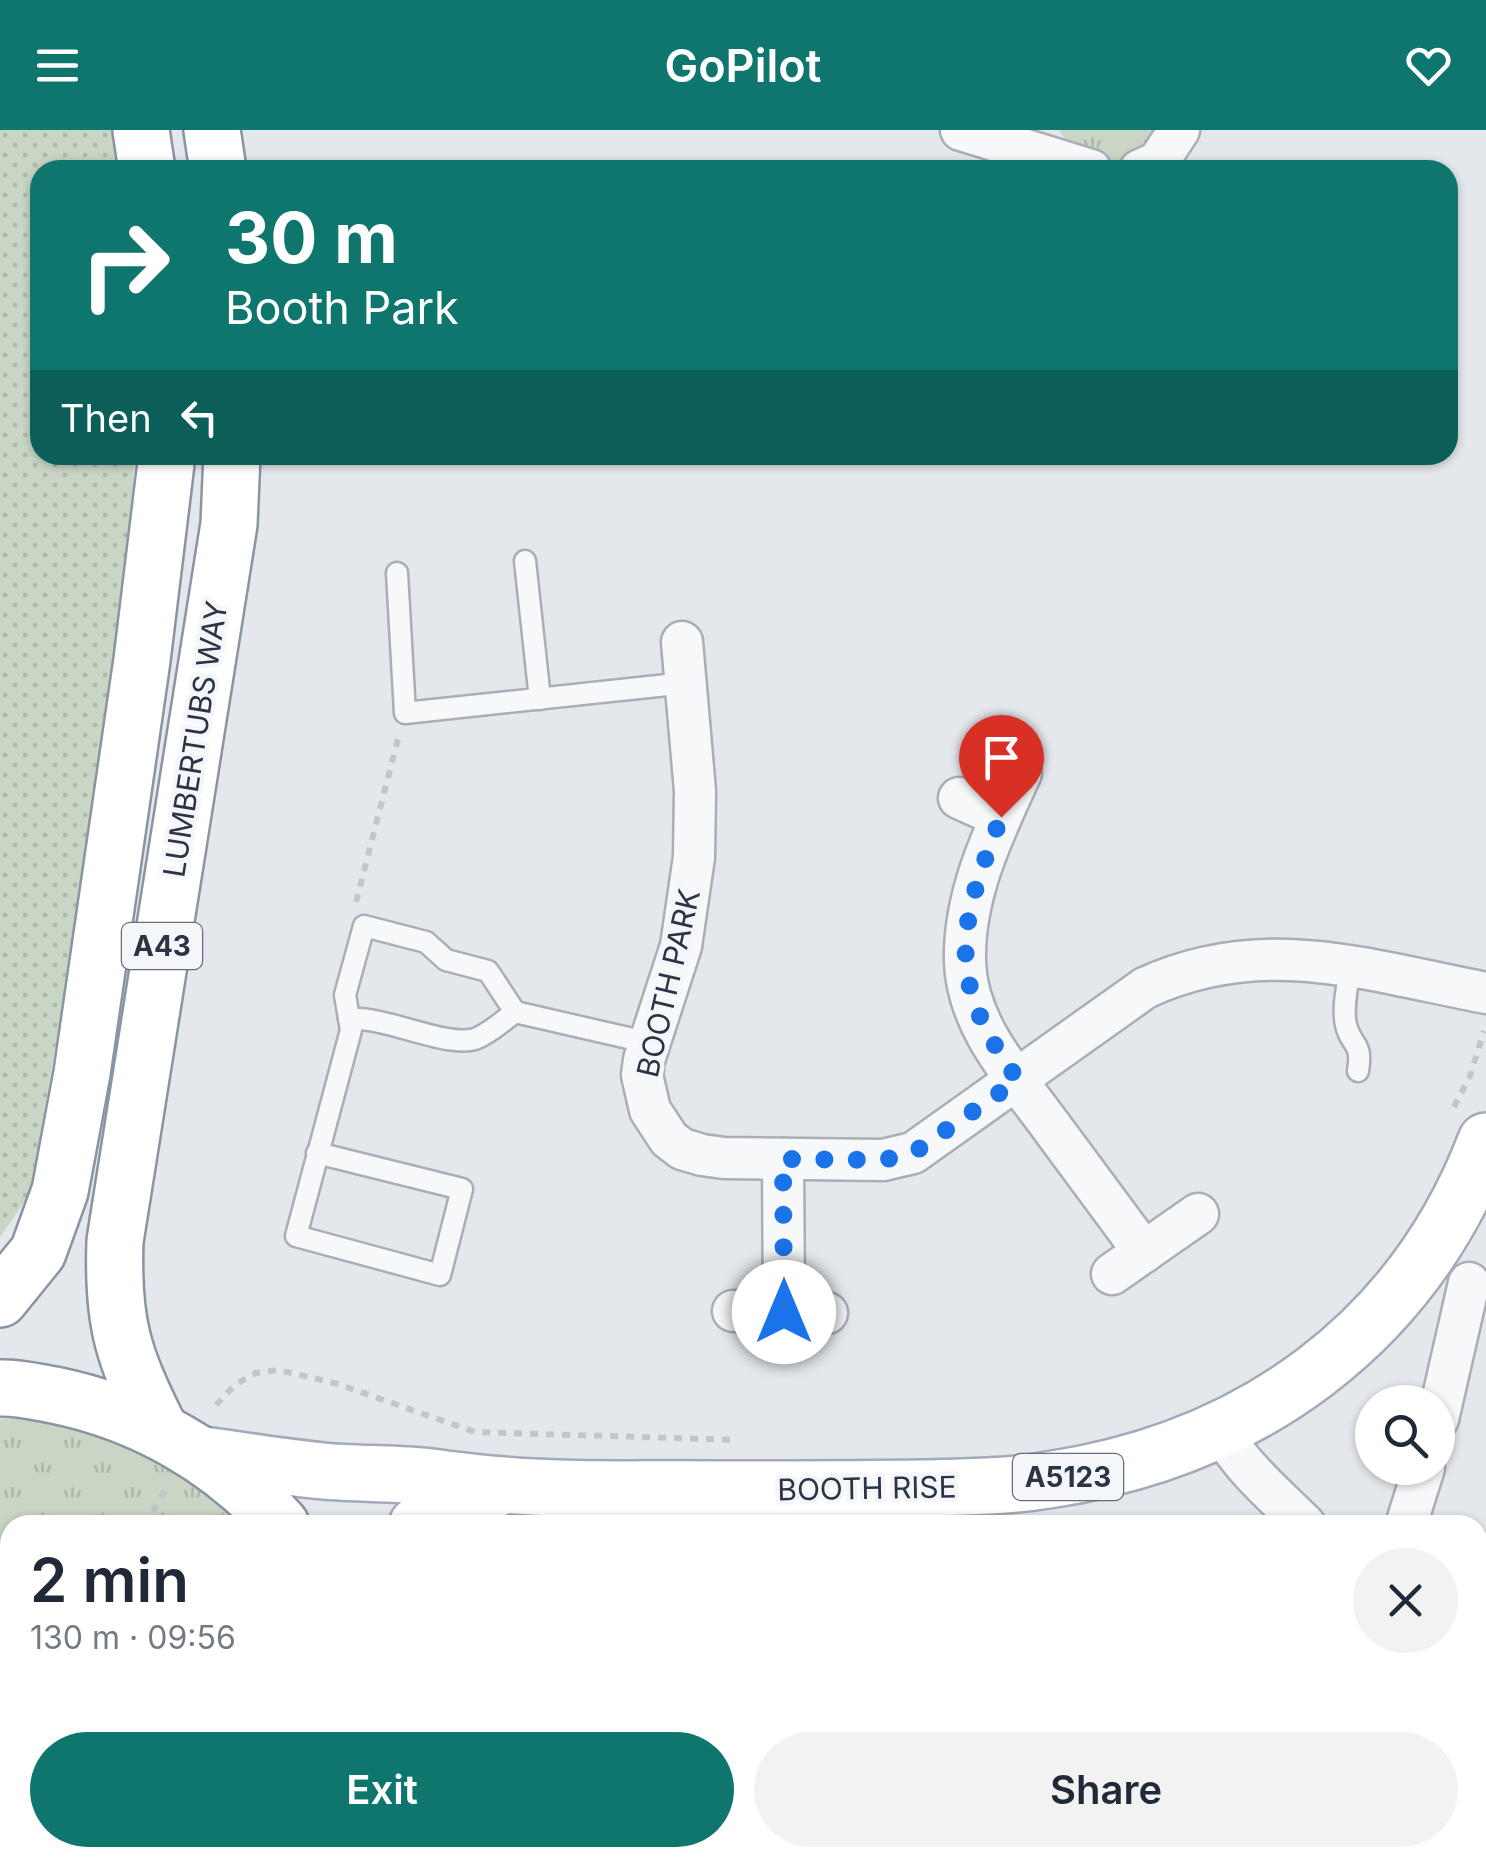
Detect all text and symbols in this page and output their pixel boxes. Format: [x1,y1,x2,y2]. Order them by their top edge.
icon: menu [30,38,85,93]
text: GoPilot [665,38,821,93]
icon: heart [1401,38,1456,93]
text: 30 m [225,195,398,280]
icon: right [60,200,190,330]
text: Booth Park [225,280,459,335]
icon: left [172,390,227,445]
text: Then [60,395,152,441]
street label: LUMBERTUBS WAY [155,598,235,880]
pin [959,715,1044,818]
icon: arrive [974,730,1029,785]
street label: BOOTH PARK [629,885,707,1081]
road number: A43 [122,923,202,969]
position arrow [732,1260,836,1364]
map controls [1355,1385,1455,1485]
button: search [1355,1385,1455,1485]
road number: A5123 [1013,1454,1123,1500]
street label: BOOTH RISE [777,1468,957,1508]
text: 2 min [30,1544,189,1616]
button: close [1353,1548,1458,1653]
text: 130 m · 09:56 [30,1618,236,1657]
button: Exit [30,1732,734,1847]
button: Share [754,1732,1458,1847]

